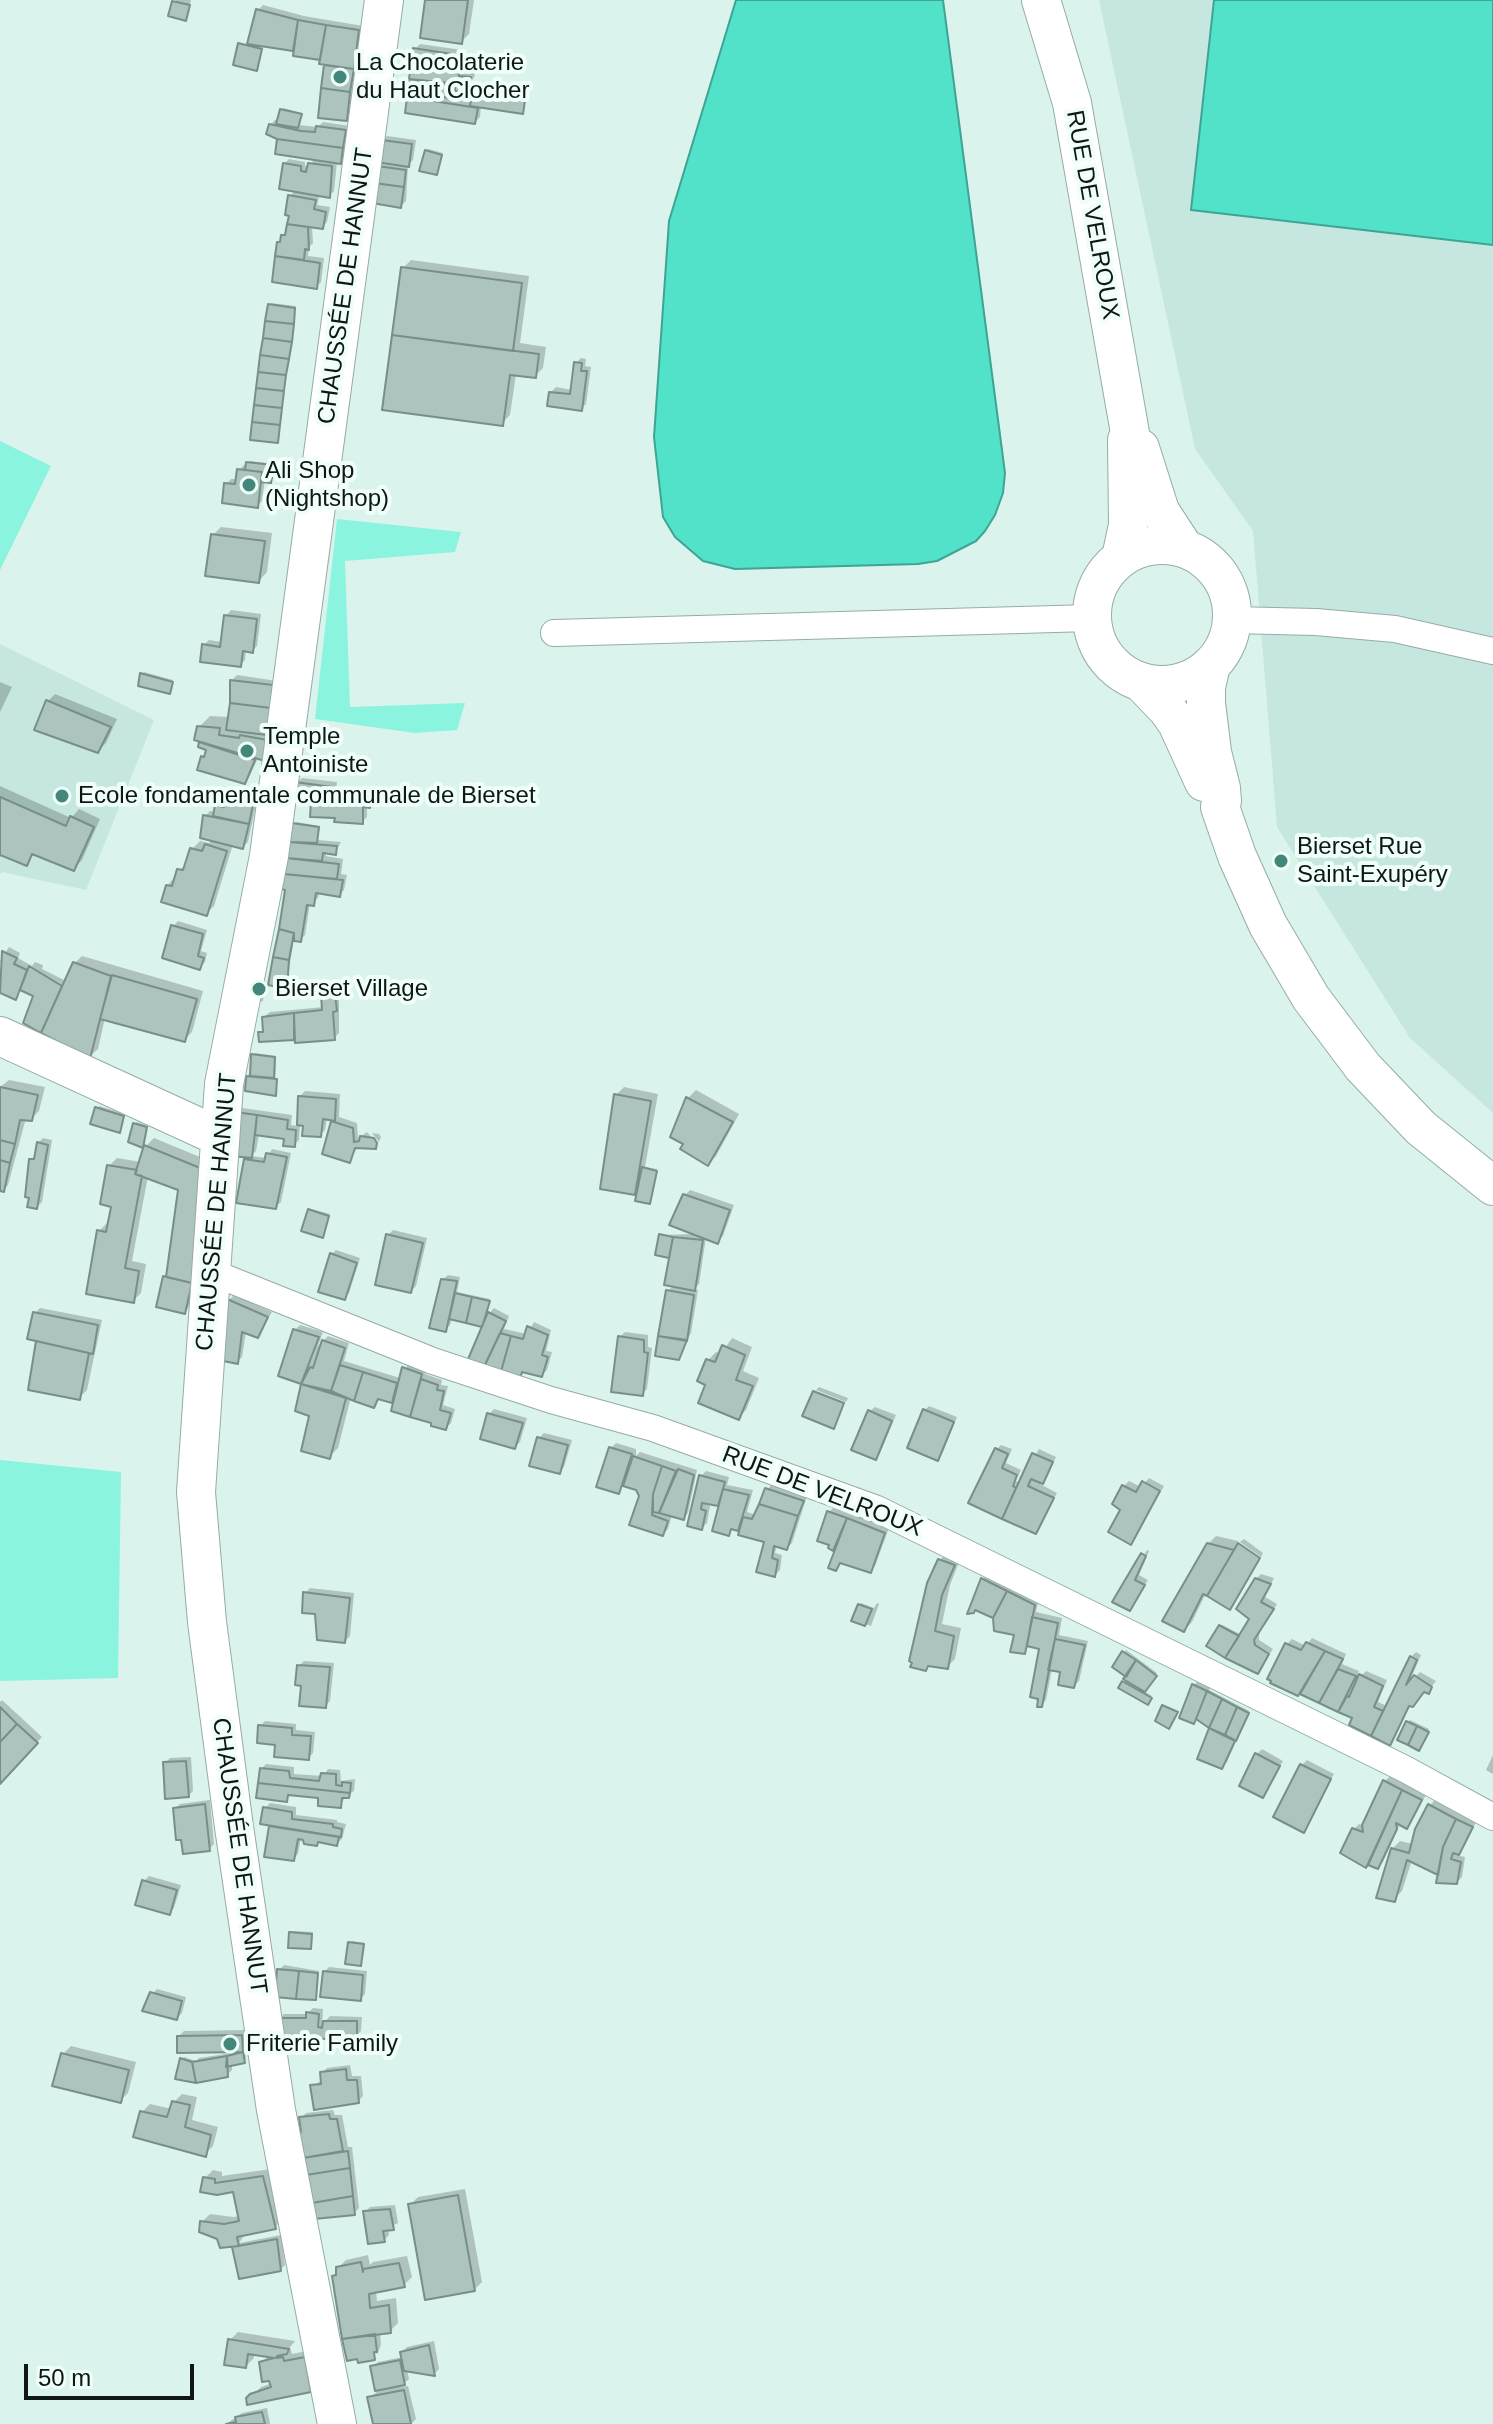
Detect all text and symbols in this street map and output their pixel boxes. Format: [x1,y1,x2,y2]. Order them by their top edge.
place label: La Chocolaterie du Haut Clocher [356,49,529,105]
marker: La Chocolaterie du Haut Clocher [331,68,349,86]
street label: RUE DE VELROUX [1059,108,1125,322]
street label: CHAUSSÉE DE HANNUT [312,146,380,426]
place label: Ali Shop (Nightshop) [265,457,389,513]
marker: Ali Shop (Nightshop) [240,476,258,494]
place label: Temple Antoiniste [263,723,368,779]
marker: Temple Antoiniste [238,742,256,760]
place label: Ecole fondamentale communale de Bierset [78,782,536,810]
marker: Ecole fondamentale communale de Bierset [53,787,71,805]
place label: Bierset Rue Saint-Exupéry [1297,833,1448,889]
marker: Bierset Rue Saint-Exupéry [1272,852,1290,870]
place label: Bierset Village [275,975,428,1003]
marker: Bierset Village [250,980,268,998]
street label: CHAUSSÉE DE HANNUT [191,1072,243,1352]
street label: RUE DE VELROUX [718,1441,926,1543]
street label: CHAUSSÉE DE HANNUT [205,1716,273,1996]
place label: Friterie Family [246,2030,398,2058]
marker: Friterie Family [221,2035,239,2053]
scale bar [28,2348,198,2398]
text: 50 m [38,2364,91,2391]

